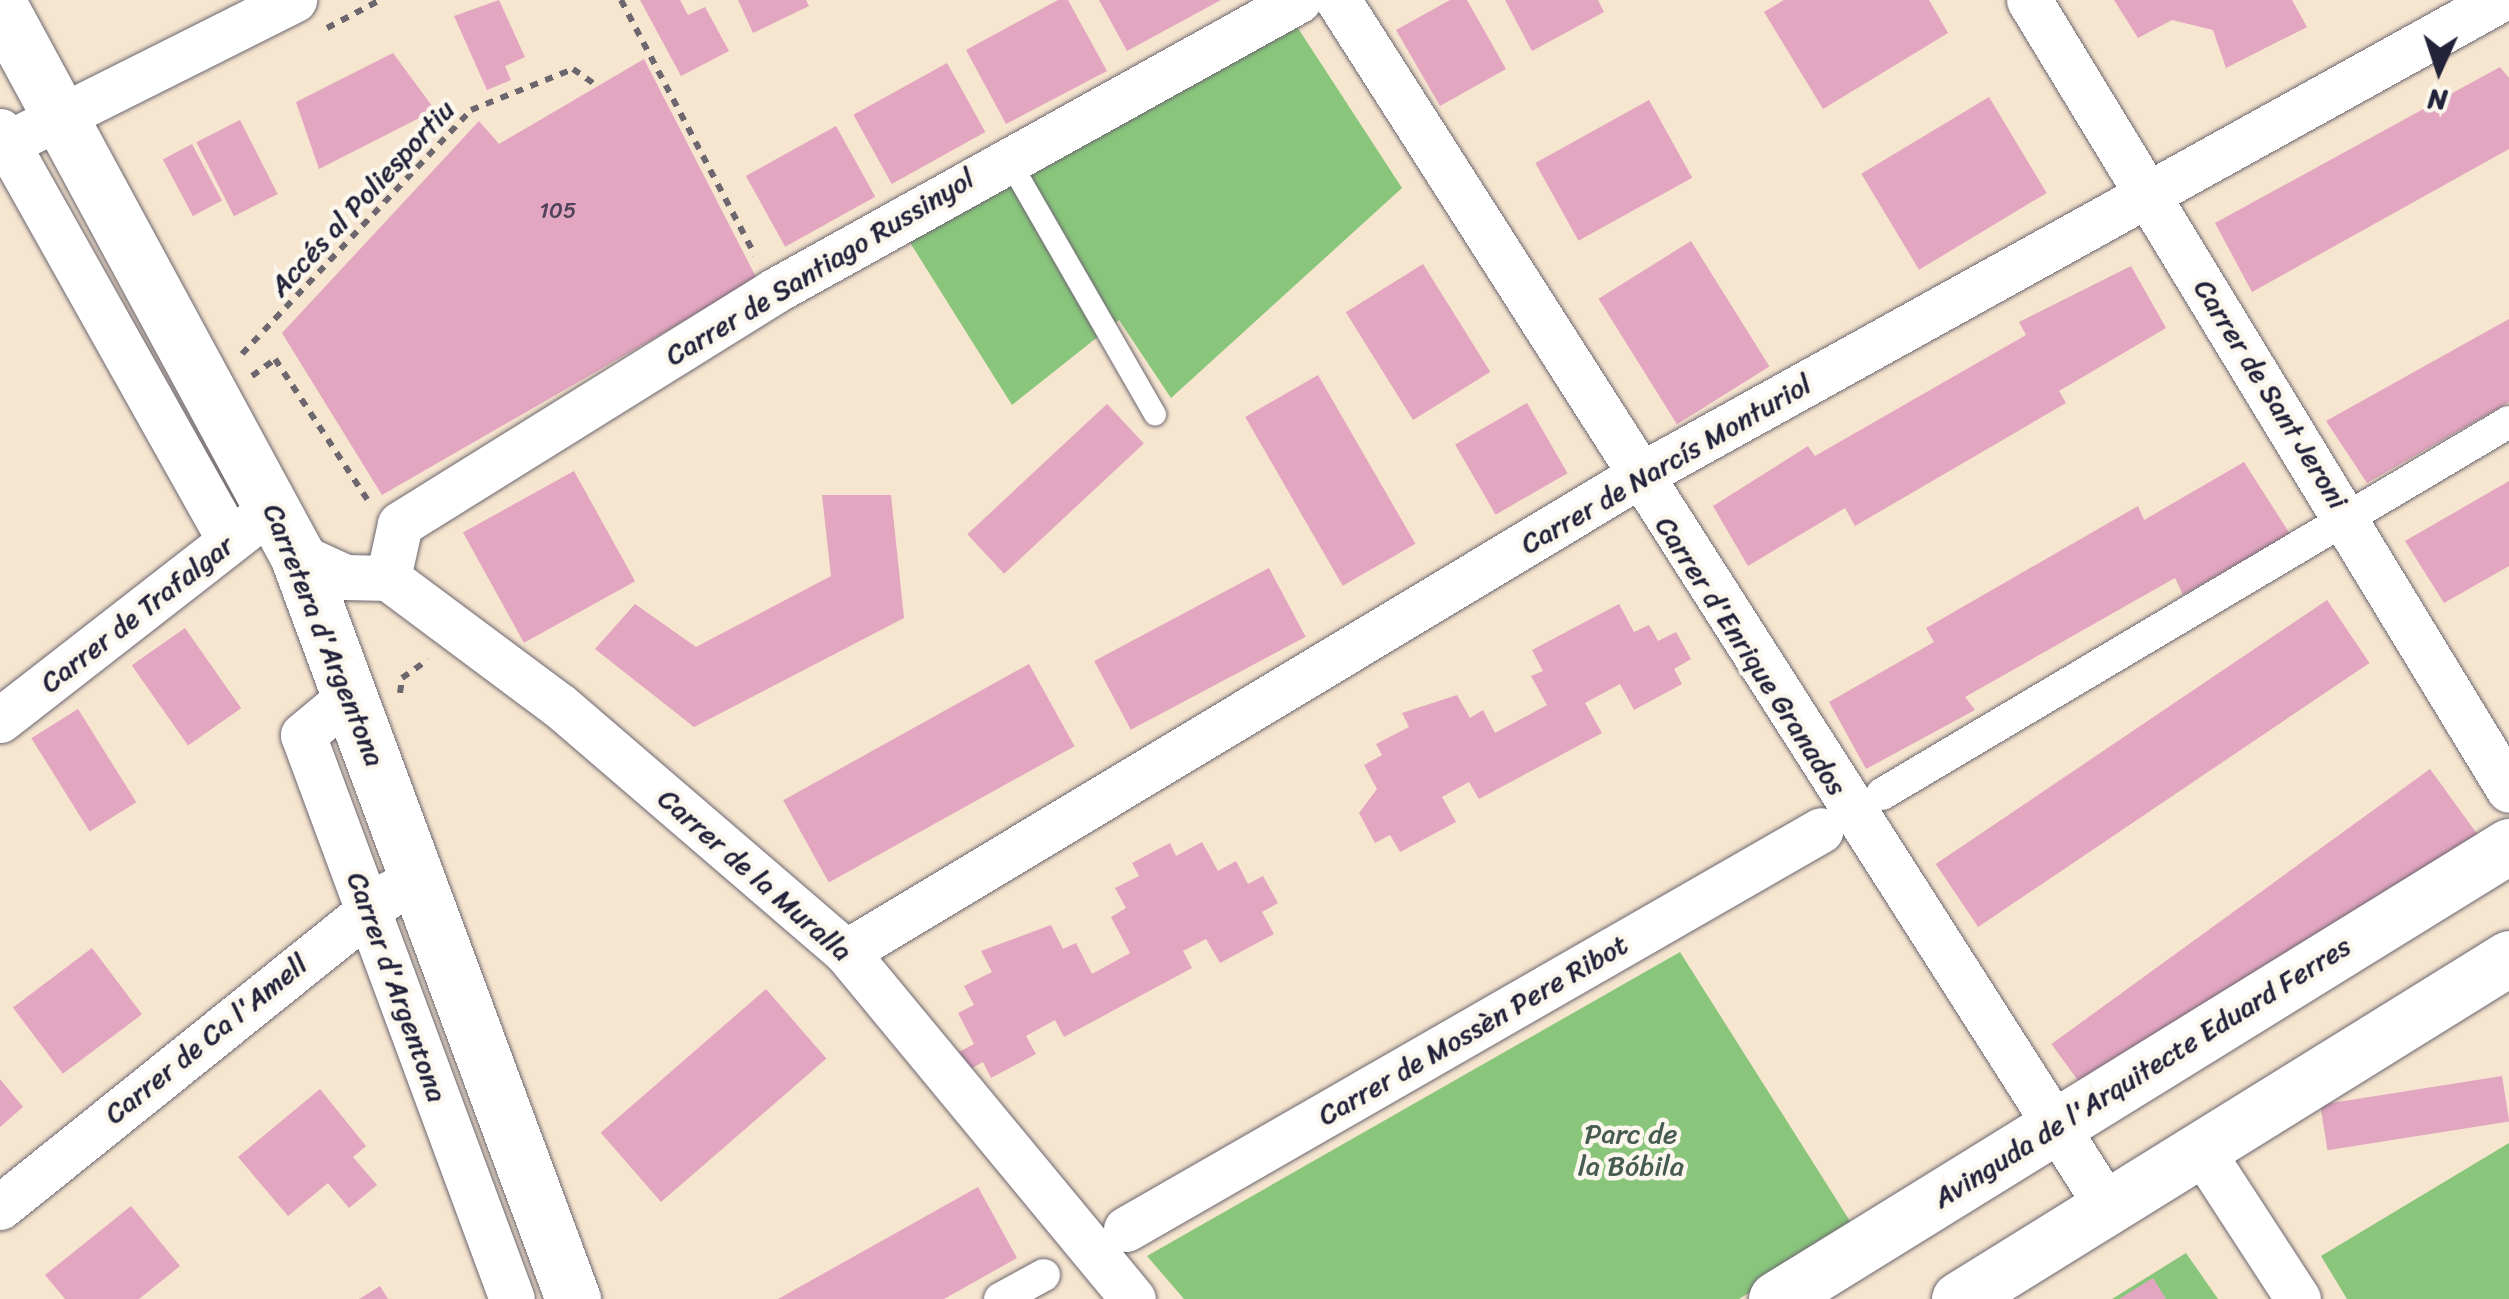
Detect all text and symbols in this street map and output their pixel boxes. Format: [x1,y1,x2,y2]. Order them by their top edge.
north arrow [2389,20,2489,120]
text: N [2426,75,2448,125]
street label: Accés al Poliesportiu [262,92,462,304]
street label: Carrer de Santiago Russinyol [658,161,982,373]
house number: 105 [540,198,576,224]
street label: Carrer de Sant Jeroni [2186,272,2356,516]
street label: Carrer de Narcís Monturiol [1515,367,1817,561]
street label: Carretera d'Argentona [256,498,392,772]
street label: Carrer d'Enrique Granados [1648,510,1854,802]
street label: Carrer de Trafalgar [33,528,241,700]
street label: Carrer de la Muralla [651,781,859,969]
street label: Carrer d'Argentona [340,868,454,1106]
street label: Carrer de Mossèn Pere Ribot [1311,927,1635,1133]
street label: Avinguda de l'Arquitecte Eduard Ferres [1928,929,2356,1215]
street label: Carrer de Ca l'Amell [98,947,314,1131]
park label: Parc de la Bóbila [1578,1117,1684,1183]

